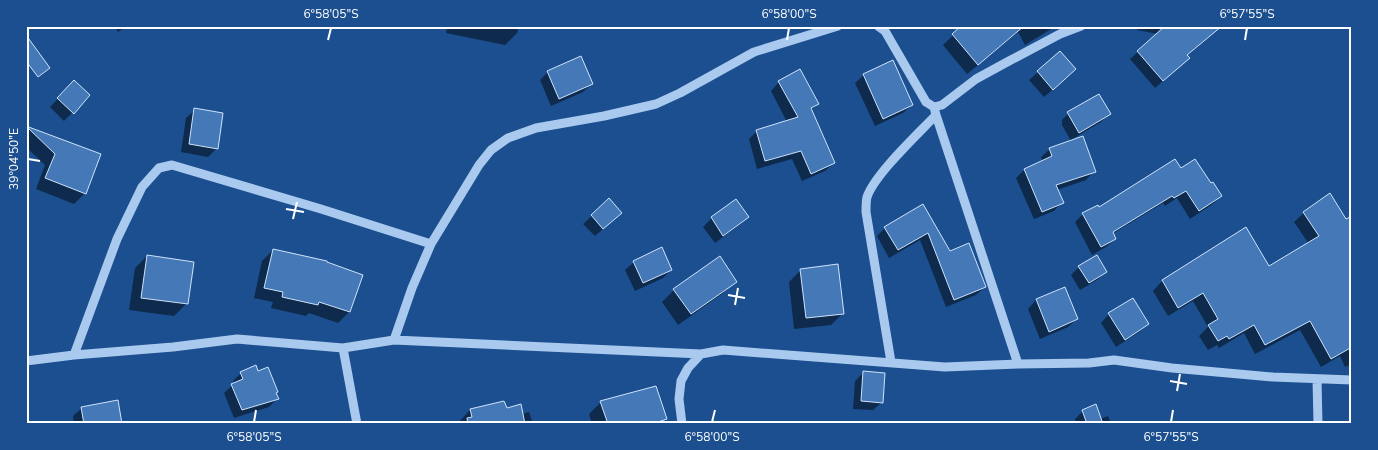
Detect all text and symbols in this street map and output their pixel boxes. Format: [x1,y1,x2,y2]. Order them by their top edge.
text: 6°58'05"S [303,6,359,22]
text: 6°58'00"S [761,6,817,22]
text: 6°57'55"S [1219,6,1275,22]
text: 39°04'50"E [6,128,22,190]
text: 6°58'05"S [226,429,282,445]
text: 6°58'00"S [684,429,740,445]
text: 6°57'55"S [1143,429,1199,445]

